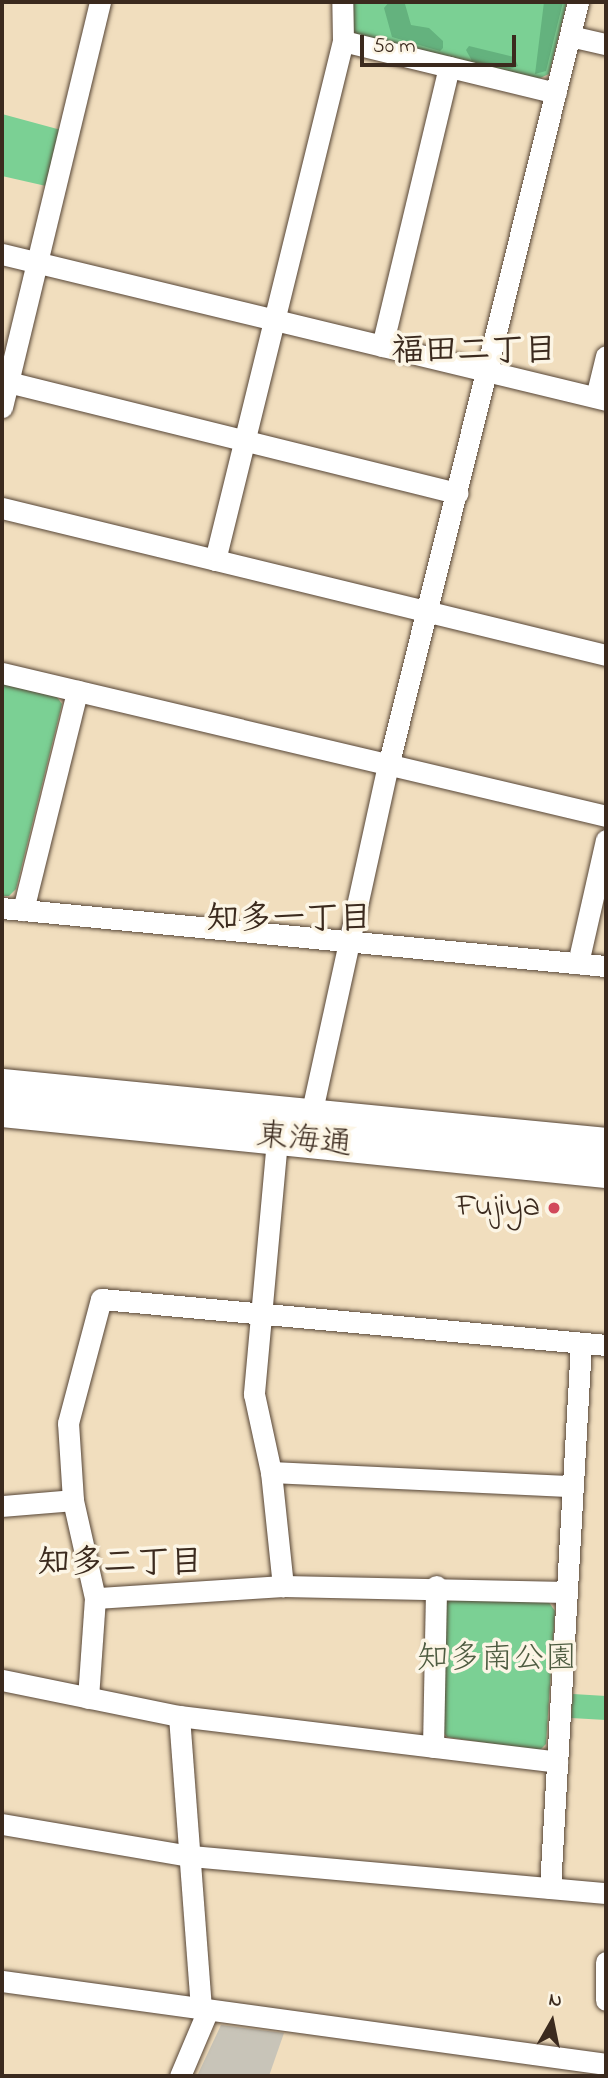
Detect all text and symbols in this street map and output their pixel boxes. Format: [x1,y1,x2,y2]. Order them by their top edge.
scale bar [363,21,519,65]
text: 50 m [373,32,416,62]
district label: 福田二丁目 [392,333,556,373]
district label: 知多一丁目 [207,901,371,941]
street label: 東海通 [254,1118,354,1166]
place label: Fujiya [456,1189,540,1227]
marker: Fujiya [546,1200,562,1216]
district label: 知多二丁目 [38,1545,202,1585]
park label: 知多南公園 [417,1641,577,1679]
text: N [547,1986,564,2015]
north arrow [517,1987,587,2057]

